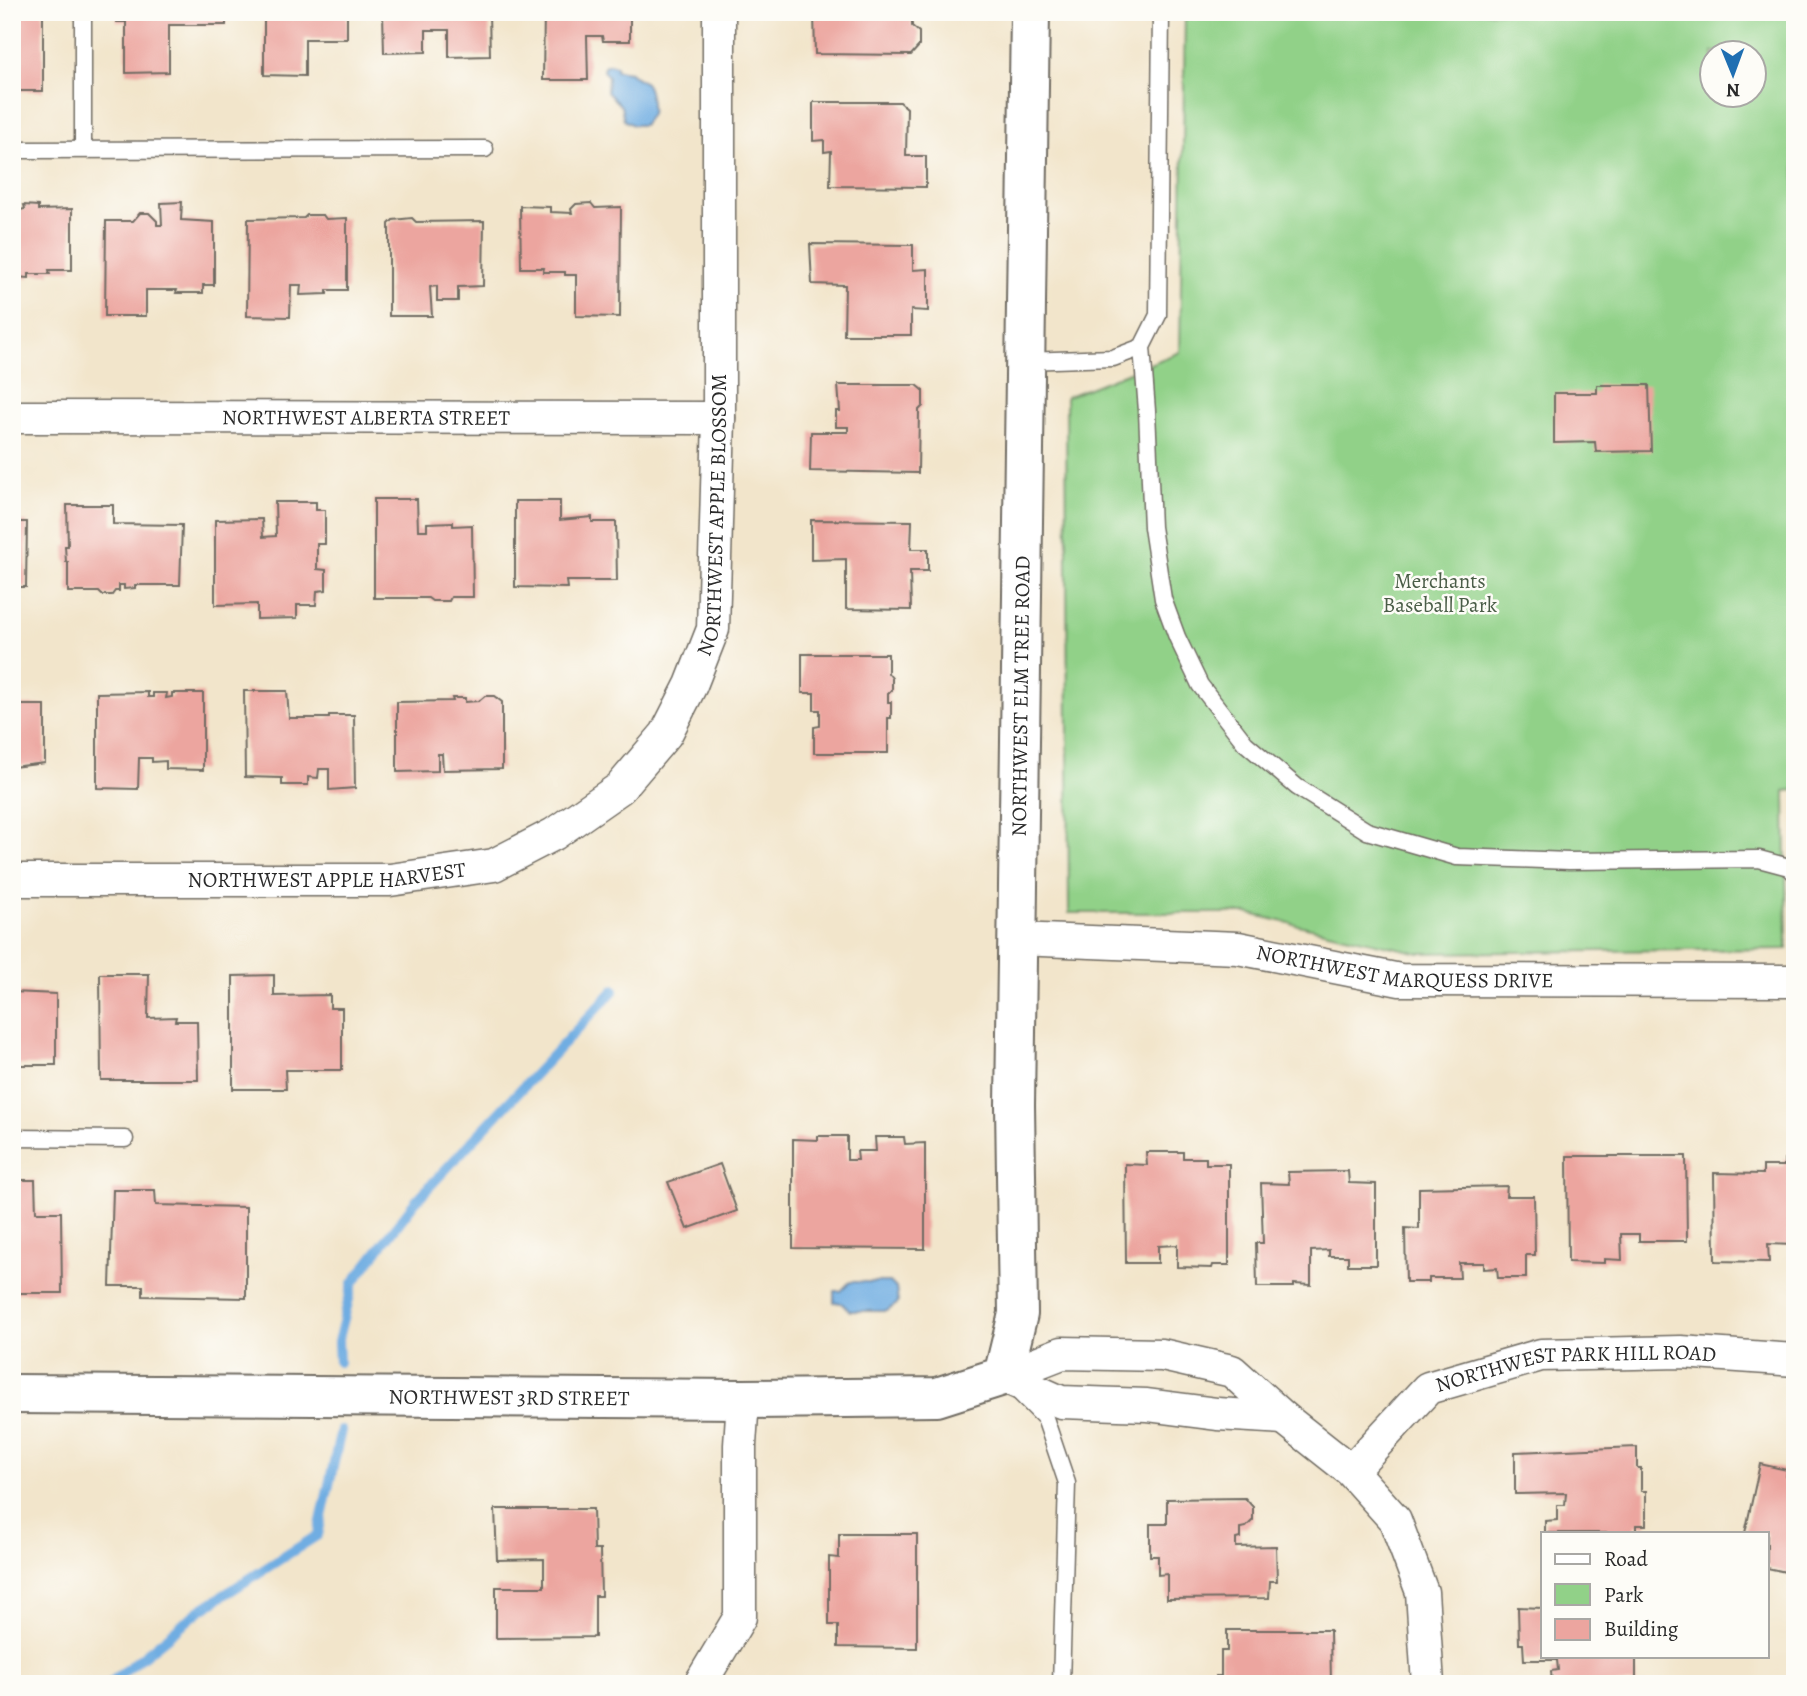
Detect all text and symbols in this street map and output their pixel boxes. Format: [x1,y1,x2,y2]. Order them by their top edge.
north arrow [1699,38,1769,108]
text: N [1726,77,1740,103]
street label: NORTHWEST APPLE BLOSSOM [690,374,733,660]
street label: NORTHWEST ALBERTA STREET [222,403,511,432]
street label: NORTHWEST ELM TREE ROAD [1005,555,1037,837]
park label: Merchants Baseball Park [1383,567,1498,619]
street label: NORTHWEST APPLE HARVEST [188,855,468,894]
street label: NORTHWEST MARQUESS DRIVE [1254,938,1553,994]
street label: NORTHWEST PARK HILL ROAD [1432,1338,1717,1399]
street label: NORTHWEST 3RD STREET [388,1383,630,1412]
legend [1541,1532,1769,1658]
text: Road [1604,1545,1648,1573]
text: Park [1604,1581,1644,1609]
text: Building [1604,1615,1679,1643]

